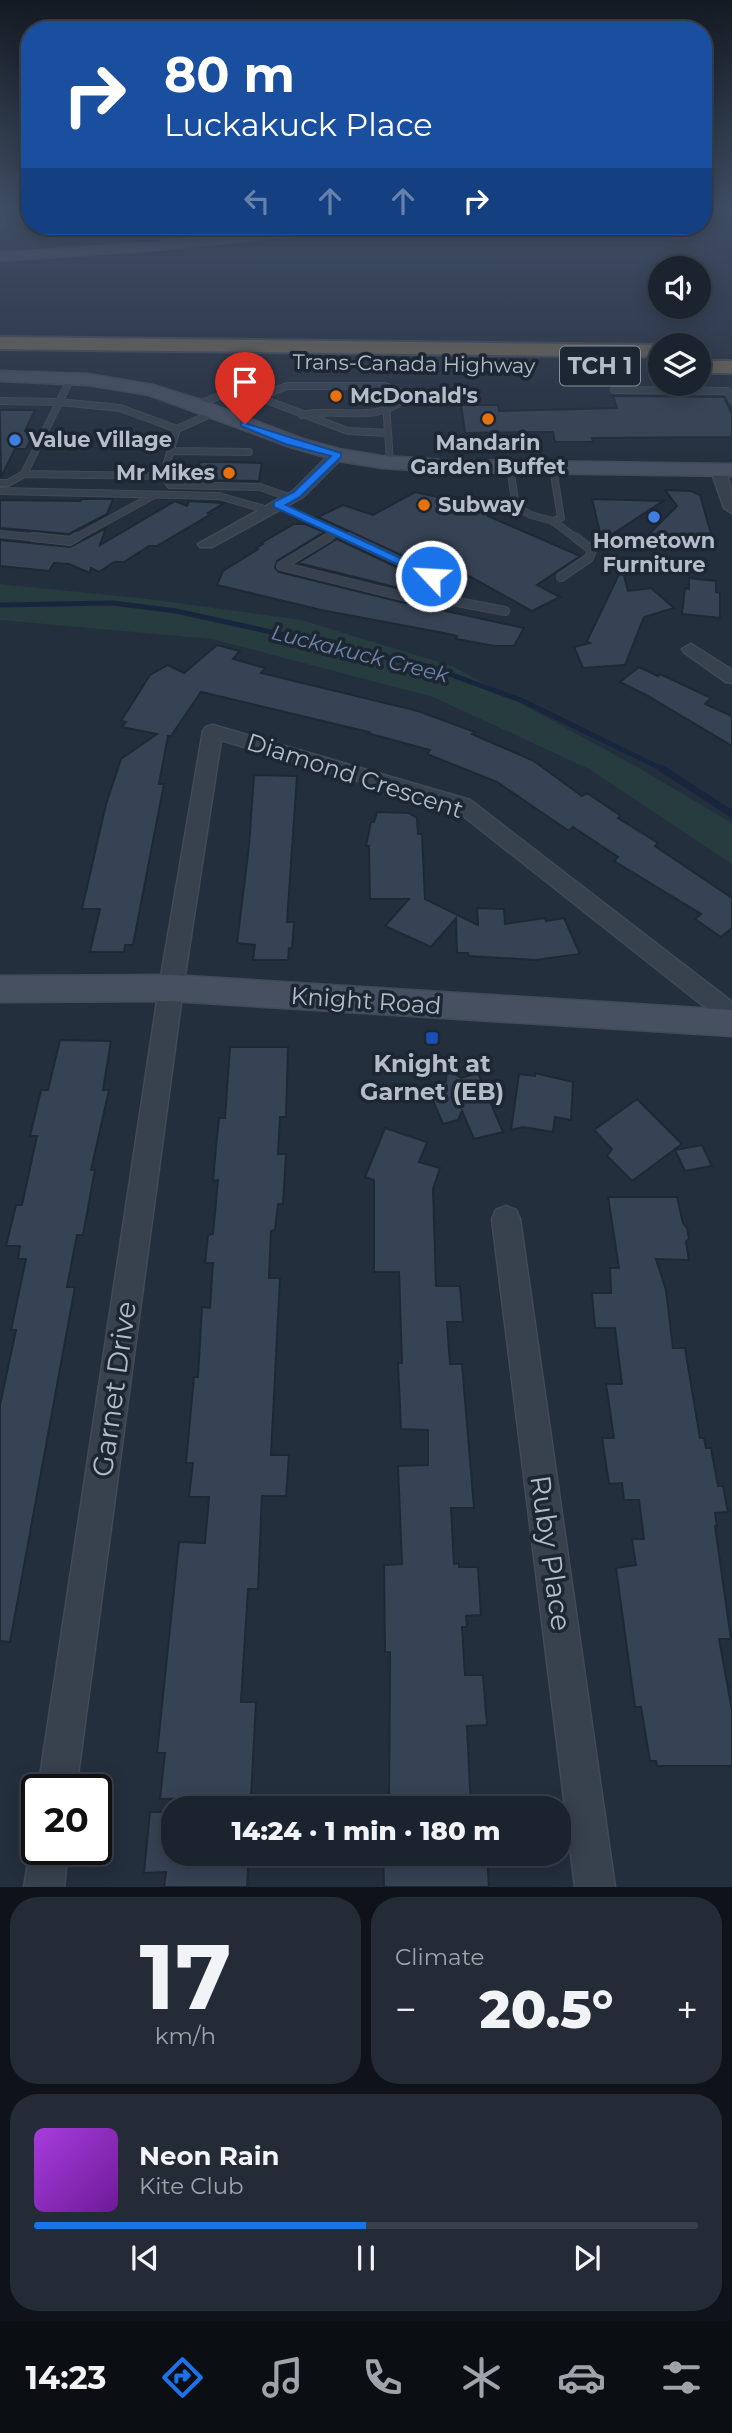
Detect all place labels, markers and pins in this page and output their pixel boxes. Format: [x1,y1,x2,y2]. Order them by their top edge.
pin [215,352,275,424]
place label: McDonald's [350,383,478,408]
marker: McDonald's [328,388,344,404]
marker: Mandarin Garden Buffet [480,411,496,427]
place label: Value Village [28,427,172,452]
place label: Mandarin Garden Buffet [410,430,566,479]
marker: Value Village [7,432,23,448]
place label: Mr Mikes [116,460,215,485]
marker: Mr Mikes [221,465,237,481]
place label: Subway [438,492,525,517]
marker: Subway [416,497,432,513]
marker: Hometown Furniture [646,509,662,525]
place label: Hometown Furniture [593,528,715,577]
marker: Knight at Garnet (EB) [424,1030,440,1046]
place label: Knight at Garnet (EB) [360,1049,504,1106]

